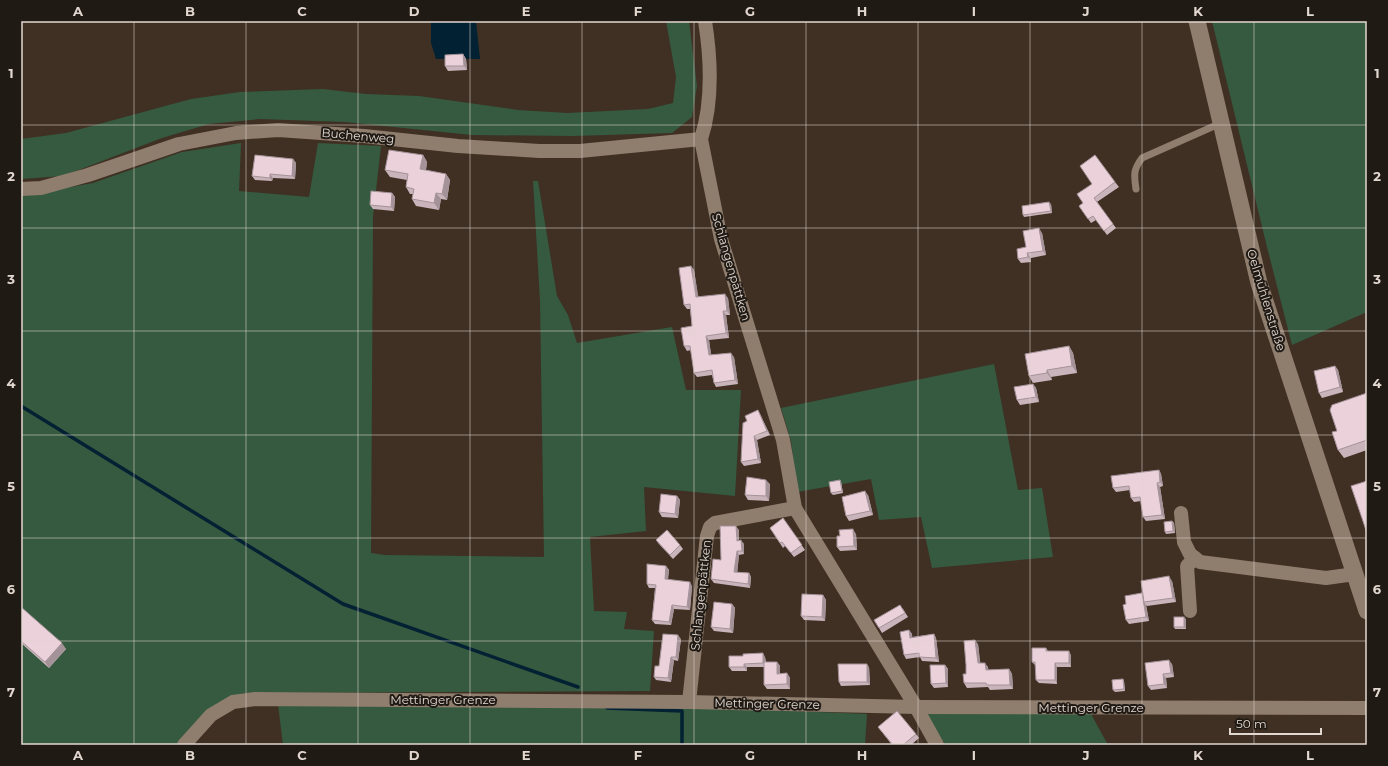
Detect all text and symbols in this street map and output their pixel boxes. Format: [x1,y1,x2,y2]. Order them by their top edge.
text: A [72,3,84,19]
text: B [185,3,195,19]
text: C [297,3,307,19]
text: D [409,3,420,19]
text: E [522,3,531,19]
text: F [634,3,642,19]
text: G [745,3,755,19]
text: H [857,3,867,19]
text: I [972,3,976,19]
text: J [1081,3,1090,19]
text: K [1193,3,1203,19]
text: L [1306,3,1314,19]
text: 1 [8,65,14,81]
text: 1 [1374,65,1380,81]
street label: Buchenweg [321,125,395,146]
text: 2 [7,168,15,184]
text: 2 [1373,168,1381,184]
street label: Schlangenpättken [709,211,754,322]
street label: Oelmühlenstraße [1244,247,1289,352]
text: 3 [6,271,15,287]
text: 3 [1372,271,1381,287]
text: 4 [7,375,16,391]
text: 4 [1373,375,1382,391]
text: 5 [7,478,15,494]
text: 5 [1373,478,1381,494]
street label: Schlangenpättken [687,539,714,651]
text: 6 [7,581,16,597]
text: 6 [1373,581,1382,597]
text: 7 [7,684,15,700]
text: 7 [1373,684,1381,700]
street label: Mettinger Grenze [390,692,496,707]
street label: Mettinger Grenze [714,695,820,712]
street label: Mettinger Grenze [1038,700,1144,715]
scale bar [1230,710,1321,736]
text: 50 m [1236,716,1267,731]
text: A [72,747,84,763]
text: B [185,747,195,763]
text: C [297,747,307,763]
text: D [409,747,420,763]
text: E [522,747,531,763]
text: F [634,747,642,763]
text: G [745,747,755,763]
text: H [857,747,867,763]
text: I [972,747,976,763]
text: J [1081,747,1090,763]
text: K [1193,747,1203,763]
text: L [1306,747,1314,763]

